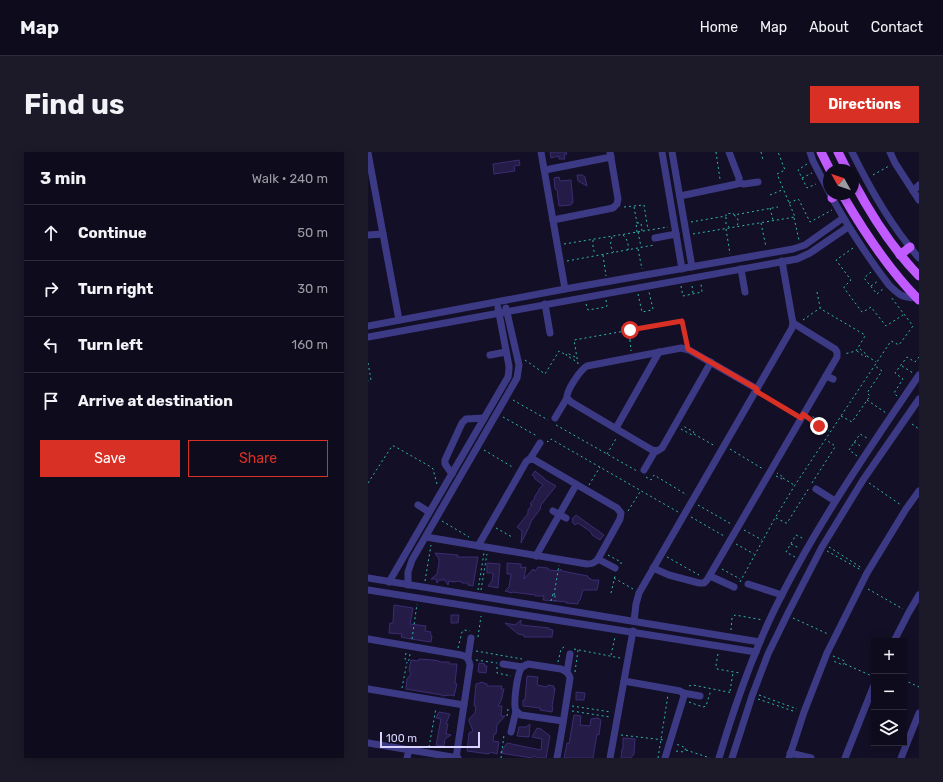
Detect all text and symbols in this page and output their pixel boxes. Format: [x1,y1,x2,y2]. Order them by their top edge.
text: Map [20,16,59,39]
text: Home [700,19,738,36]
text: Map [760,19,787,36]
text: About [809,19,849,36]
text: Contact [871,19,923,36]
button: Directions [810,86,919,123]
text: Find us [24,88,124,121]
north arrow [823,164,859,200]
text: 3 min [40,168,86,188]
text: Walk · 240 m [252,171,328,186]
icon: ahead [40,222,62,244]
text: Continue [78,224,147,242]
text: 50 m [297,225,328,240]
icon: right [40,278,62,300]
text: Turn right [78,280,153,298]
text: 30 m [297,281,328,296]
route start [621,321,639,339]
icon: left [40,334,62,356]
text: Turn left [78,336,143,354]
text: 160 m [292,337,328,352]
icon: arrive [40,390,62,412]
text: Arrive at destination [78,392,233,410]
route end [810,417,828,435]
button: Save [40,440,180,477]
button: Share [188,440,328,477]
map controls [871,638,907,746]
button: + [871,638,907,674]
button: − [871,674,907,710]
button: layers [871,710,907,746]
scale bar [380,730,480,749]
text: 100 m [386,732,417,745]

